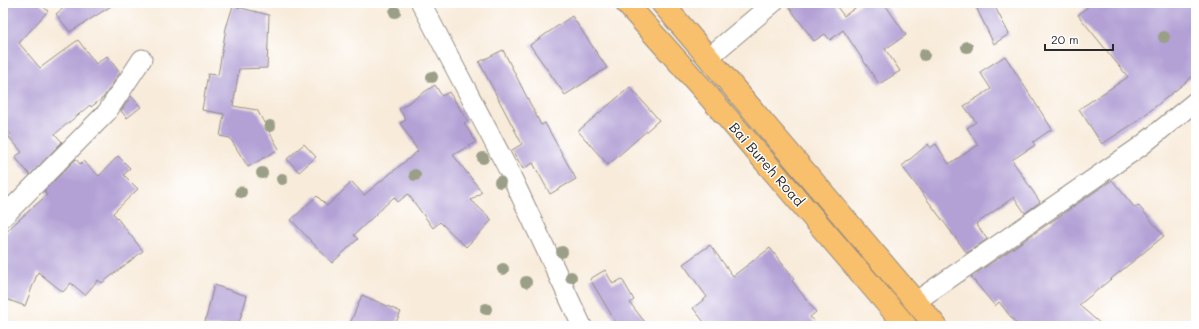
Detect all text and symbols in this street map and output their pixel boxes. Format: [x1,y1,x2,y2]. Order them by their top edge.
scale bar [1045,26,1113,52]
text: 20 m [1051,31,1079,47]
street label: Bai Bureh Road [725,118,809,210]

